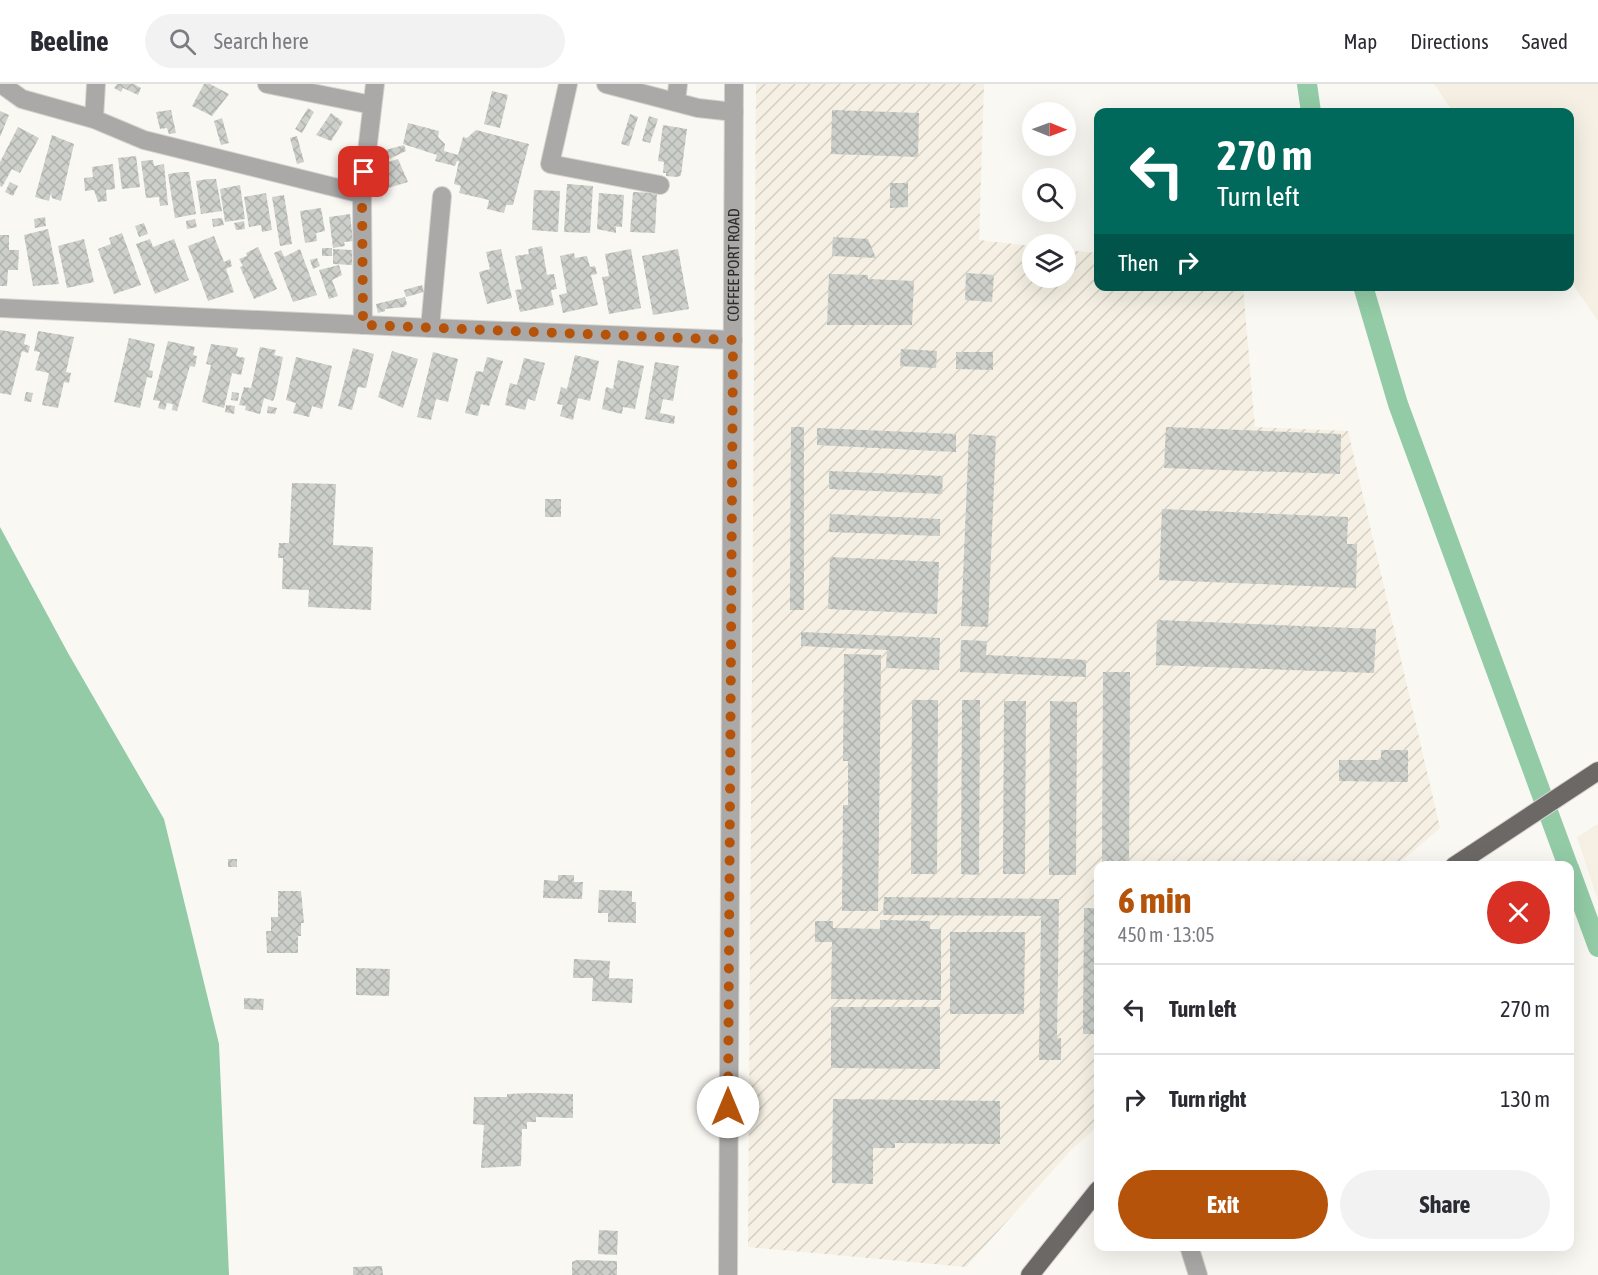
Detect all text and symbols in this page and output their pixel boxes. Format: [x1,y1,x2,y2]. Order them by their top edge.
search box [145,14,565,68]
text: Beeline [30,25,109,57]
icon: search [166,25,199,58]
text: Search here [214,28,309,54]
text: Map [1343,29,1377,53]
text: Directions [1410,29,1489,53]
text: Saved [1522,29,1568,53]
north arrow [1022,102,1076,156]
map controls [1022,102,1076,288]
text: 270 m [1217,131,1312,179]
icon: left [1118,132,1196,210]
pin [338,146,389,197]
icon: arrive [347,155,380,188]
button: search [1022,168,1076,222]
text: Turn left [1217,181,1300,212]
street label: COFFEE PORT ROAD [724,208,742,322]
button: layers [1022,234,1076,288]
icon: right [1171,246,1204,279]
text: Then [1118,250,1159,276]
text: 6 min [1118,879,1192,921]
button: close [1487,881,1550,944]
text: 450 m · 13:05 [1118,923,1215,946]
icon: left [1118,993,1151,1026]
text: Turn left [1169,996,1236,1022]
text: 270 m [1500,996,1550,1022]
position arrow [696,1075,760,1139]
icon: right [1118,1083,1151,1116]
text: Turn right [1169,1086,1246,1112]
text: 130 m [1500,1086,1550,1112]
button: Exit [1118,1170,1328,1239]
button: Share [1340,1170,1550,1239]

